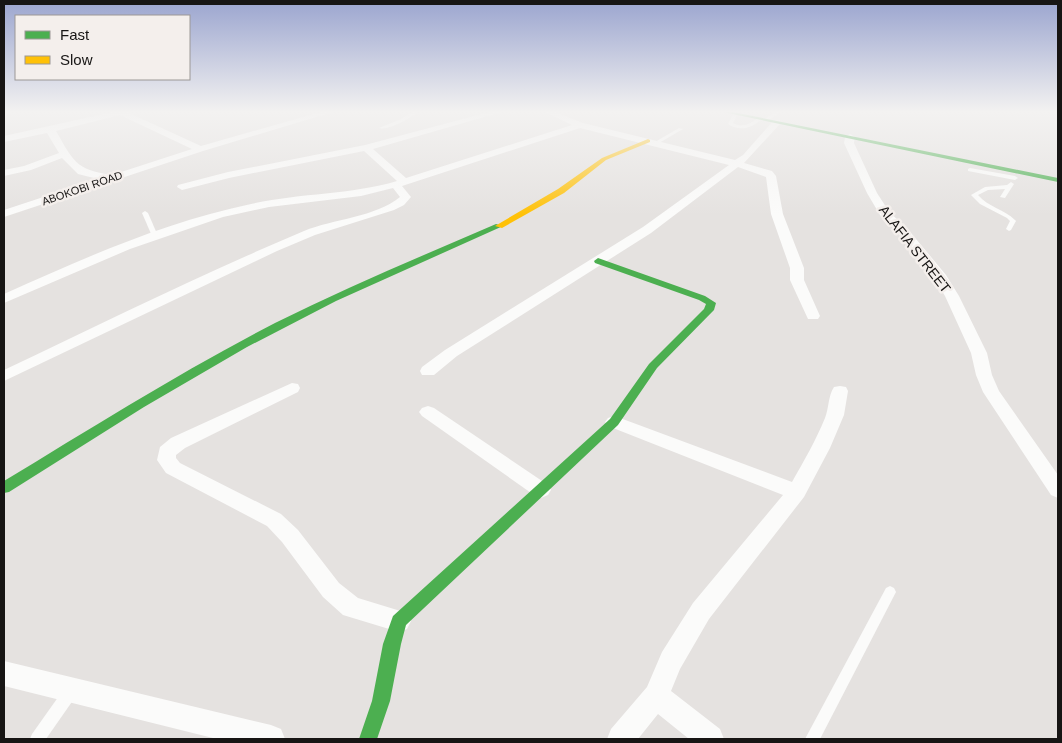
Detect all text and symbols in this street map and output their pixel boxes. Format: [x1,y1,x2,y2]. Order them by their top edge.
legend [15,15,190,80]
text: Fast [60,26,90,43]
text: Slow [60,51,93,68]
street label: ABOKOBI ROAD [40,169,124,207]
street label: ALAFIA STREET [876,202,954,296]

